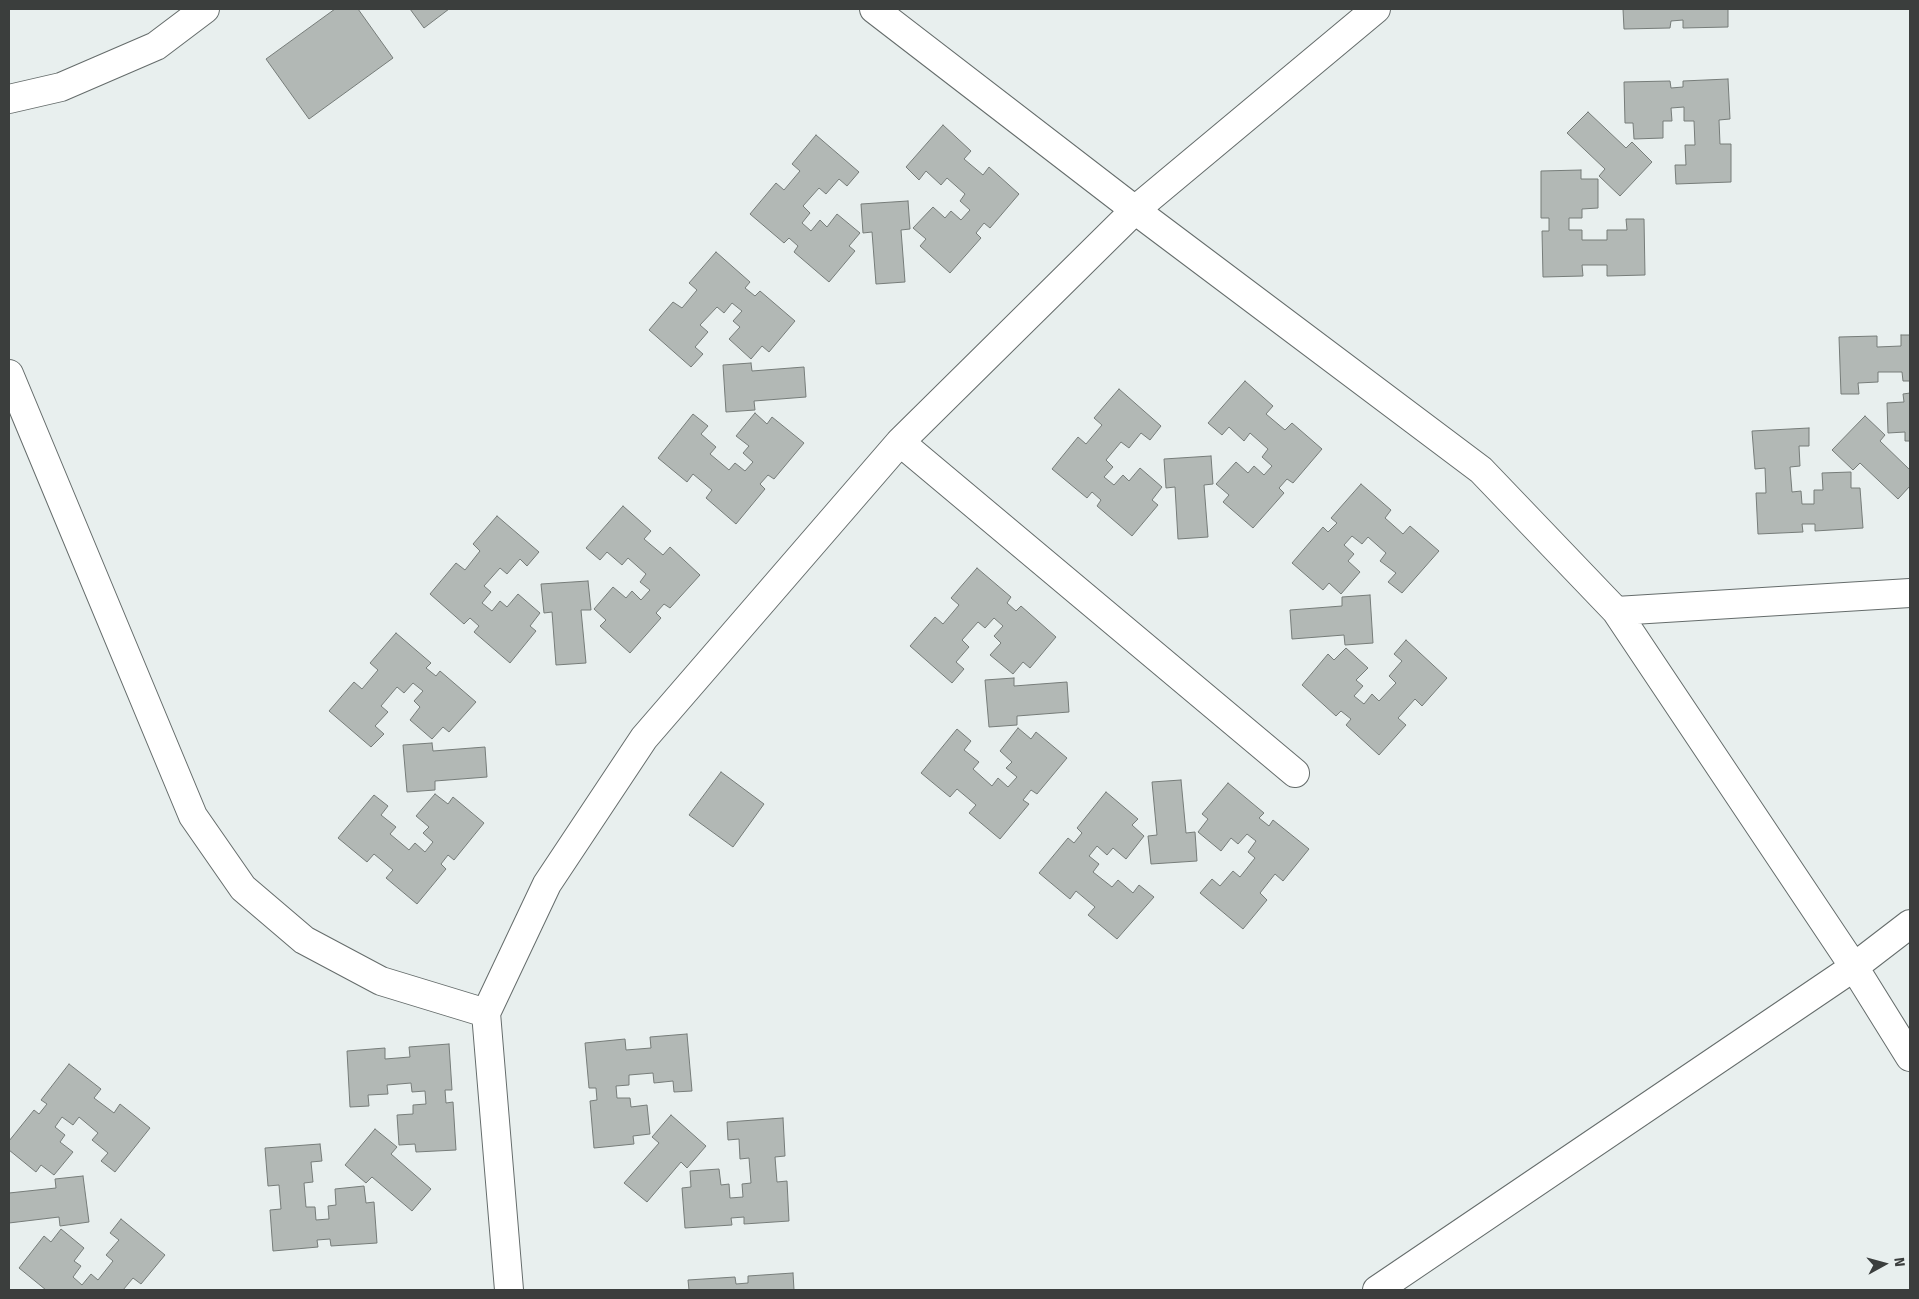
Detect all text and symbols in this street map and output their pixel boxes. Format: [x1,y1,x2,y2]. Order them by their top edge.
north arrow [1859,1239,1909,1289]
text: N [1890,1256,1908,1268]

